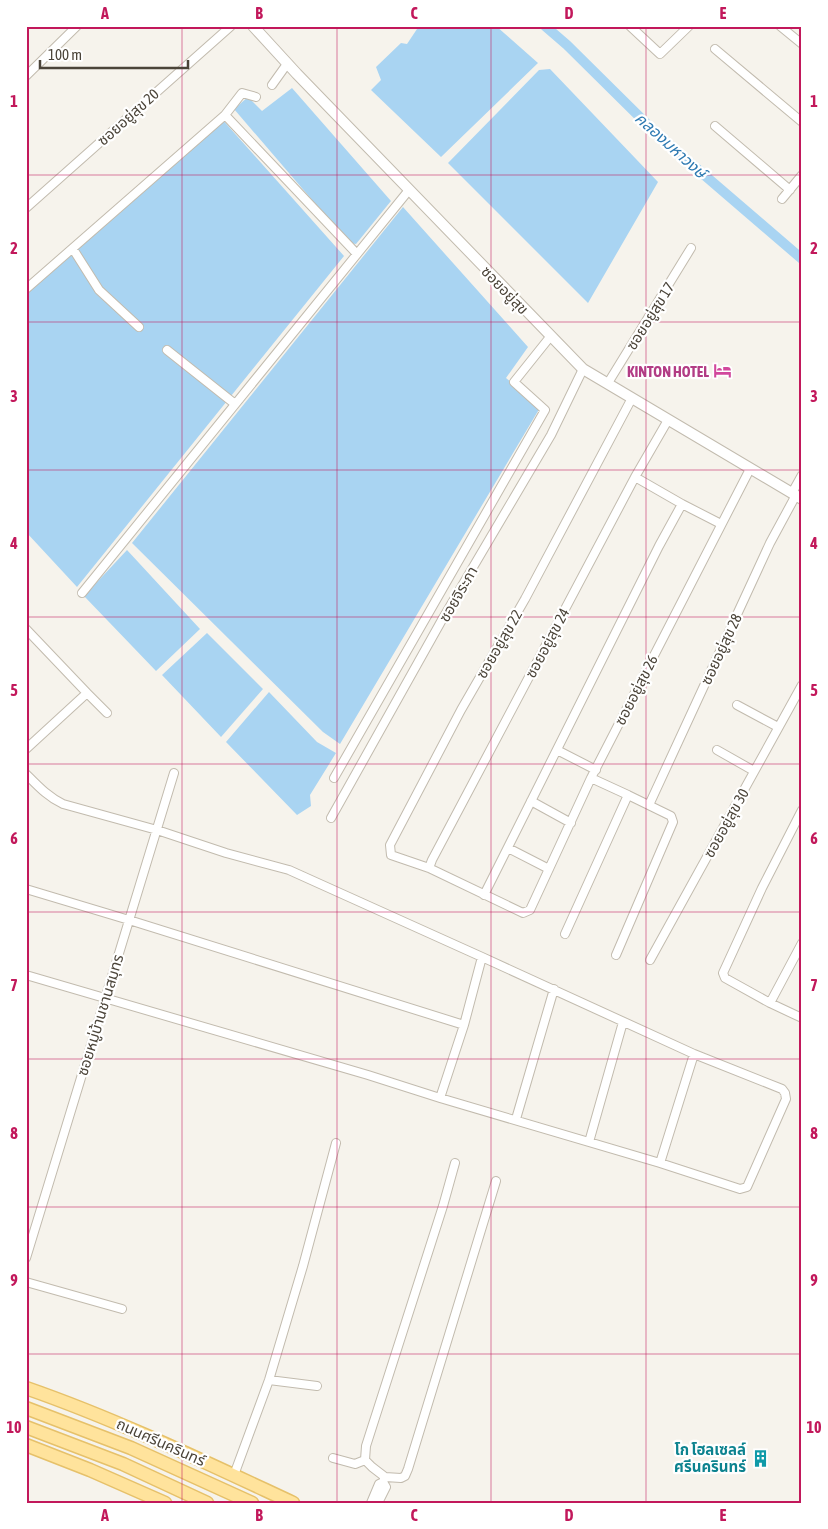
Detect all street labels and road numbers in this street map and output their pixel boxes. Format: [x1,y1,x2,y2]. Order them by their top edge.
street label: ซอยอยู่สุข 20 [94,85,163,150]
street label: ซอยอยู่สุข [477,262,532,318]
street label: ซอยอยู่สุข 17 [623,279,678,353]
street label: ซอยจิระภา [435,563,481,625]
street label: ซอยอยู่สุข 24 [522,605,573,681]
street label: ซอยอยู่สุข 22 [473,607,526,682]
street label: ซอยอยู่สุข 28 [697,611,746,688]
street label: ซอยอยู่สุข 26 [611,652,662,728]
street label: ซอยอยู่สุข 30 [700,786,753,861]
street label: ซอยหมู่บ้านชานสมุทร [73,952,128,1078]
street label: ถนนศรีนครินทร์ [114,1415,209,1469]

